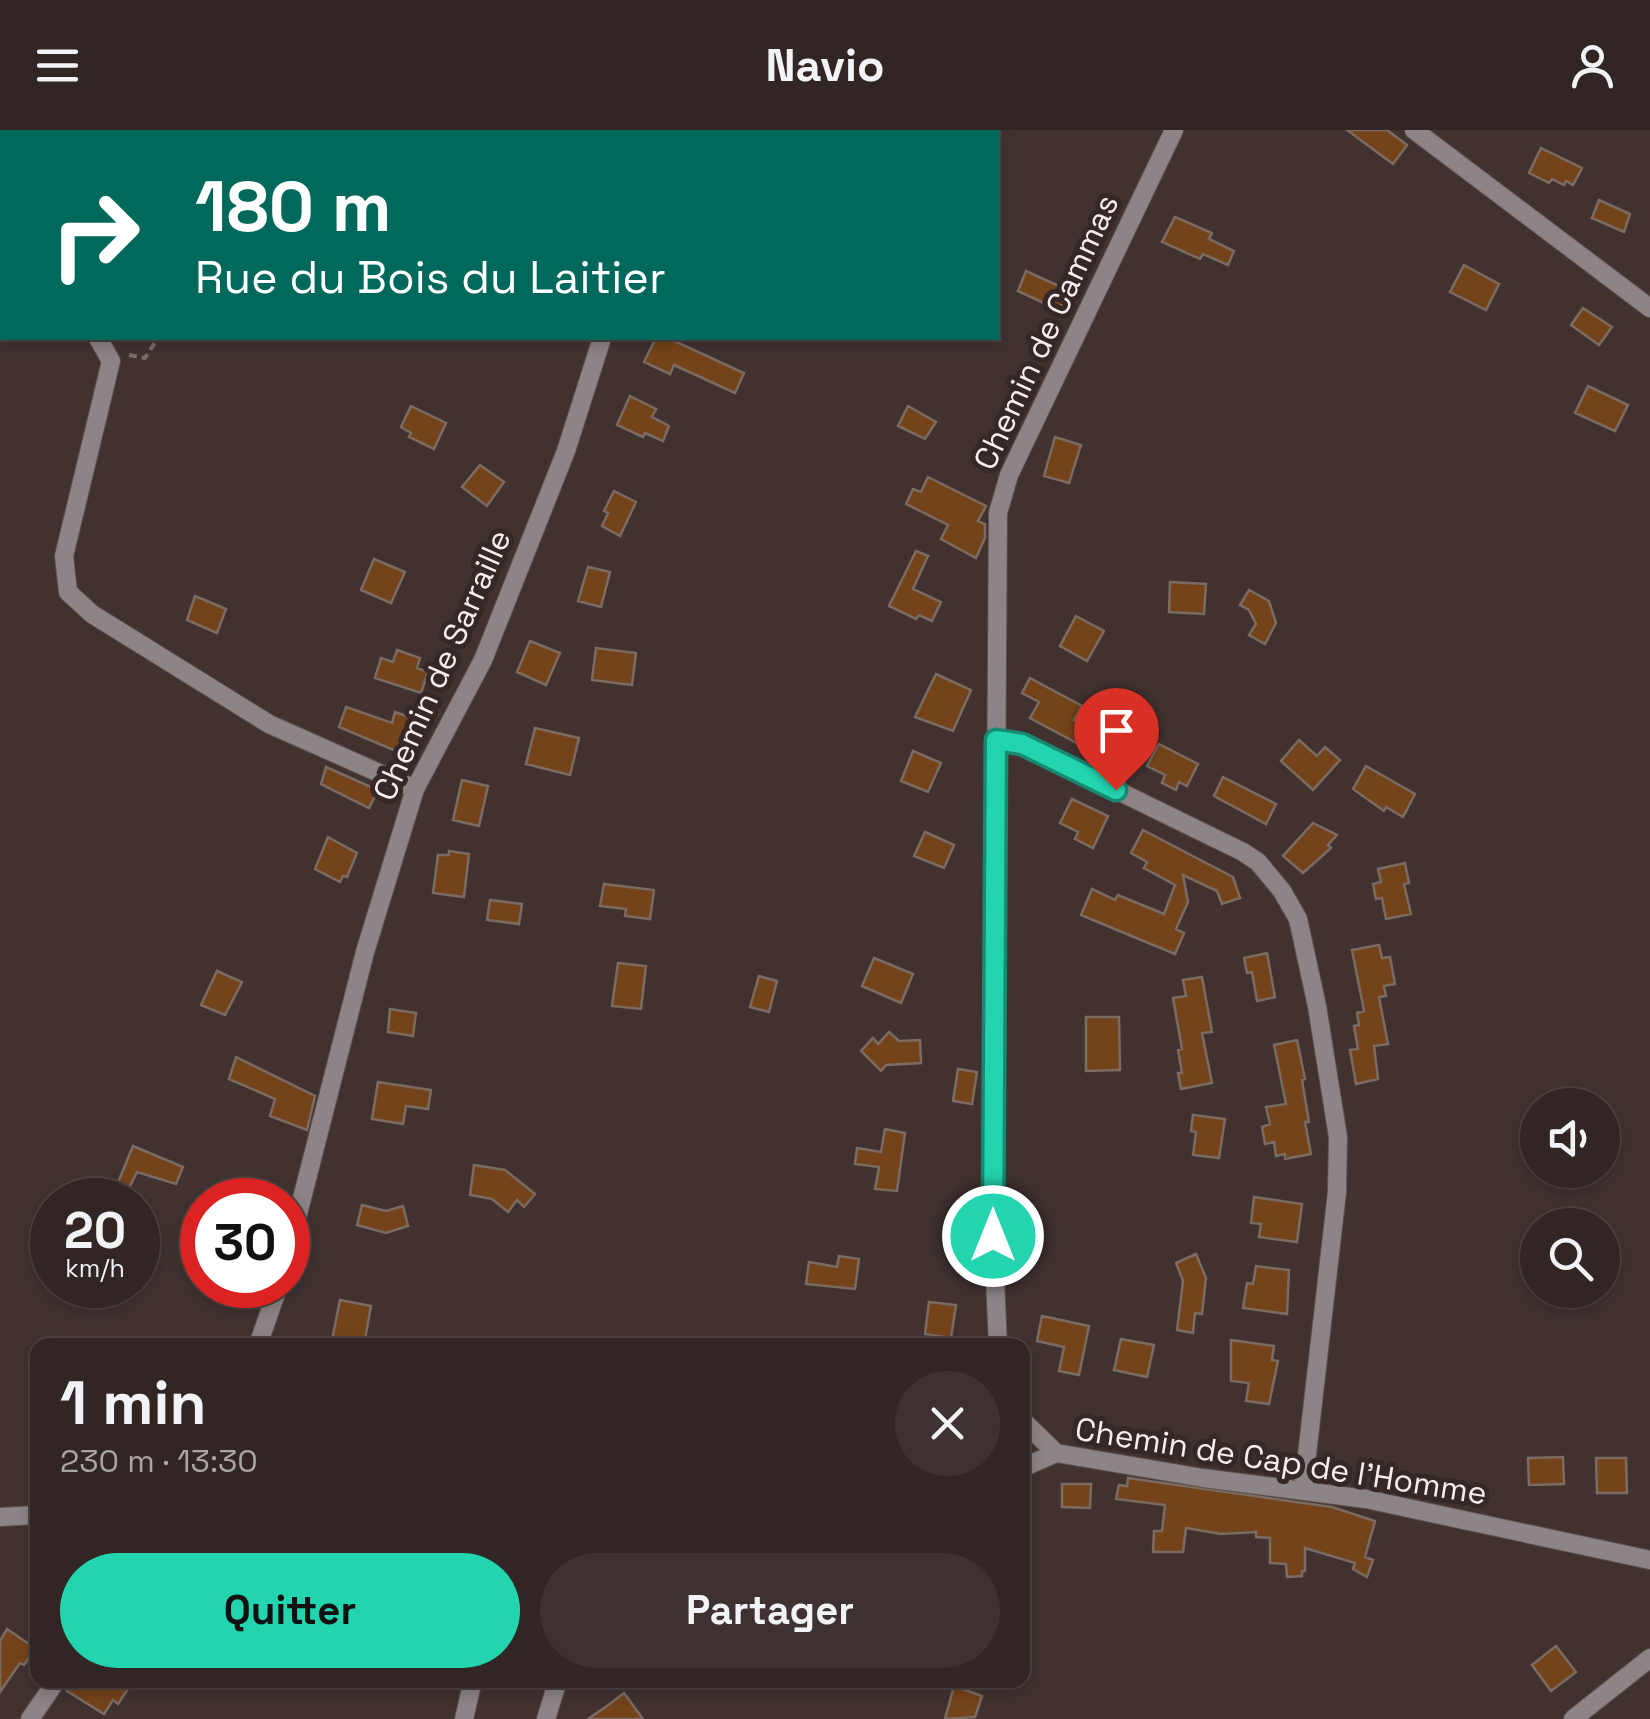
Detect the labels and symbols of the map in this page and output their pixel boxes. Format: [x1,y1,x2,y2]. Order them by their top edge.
street label: Chemin de Cammas [965,188,1127,476]
street label: Chemin de Sarraille [364,523,520,807]
pin [1074,688,1159,791]
speed limit sign: 30 [180,1178,310,1308]
position arrow [941,1184,1045,1288]
street label: Chemin de Cap de l'Homme [1072,1409,1490,1513]

